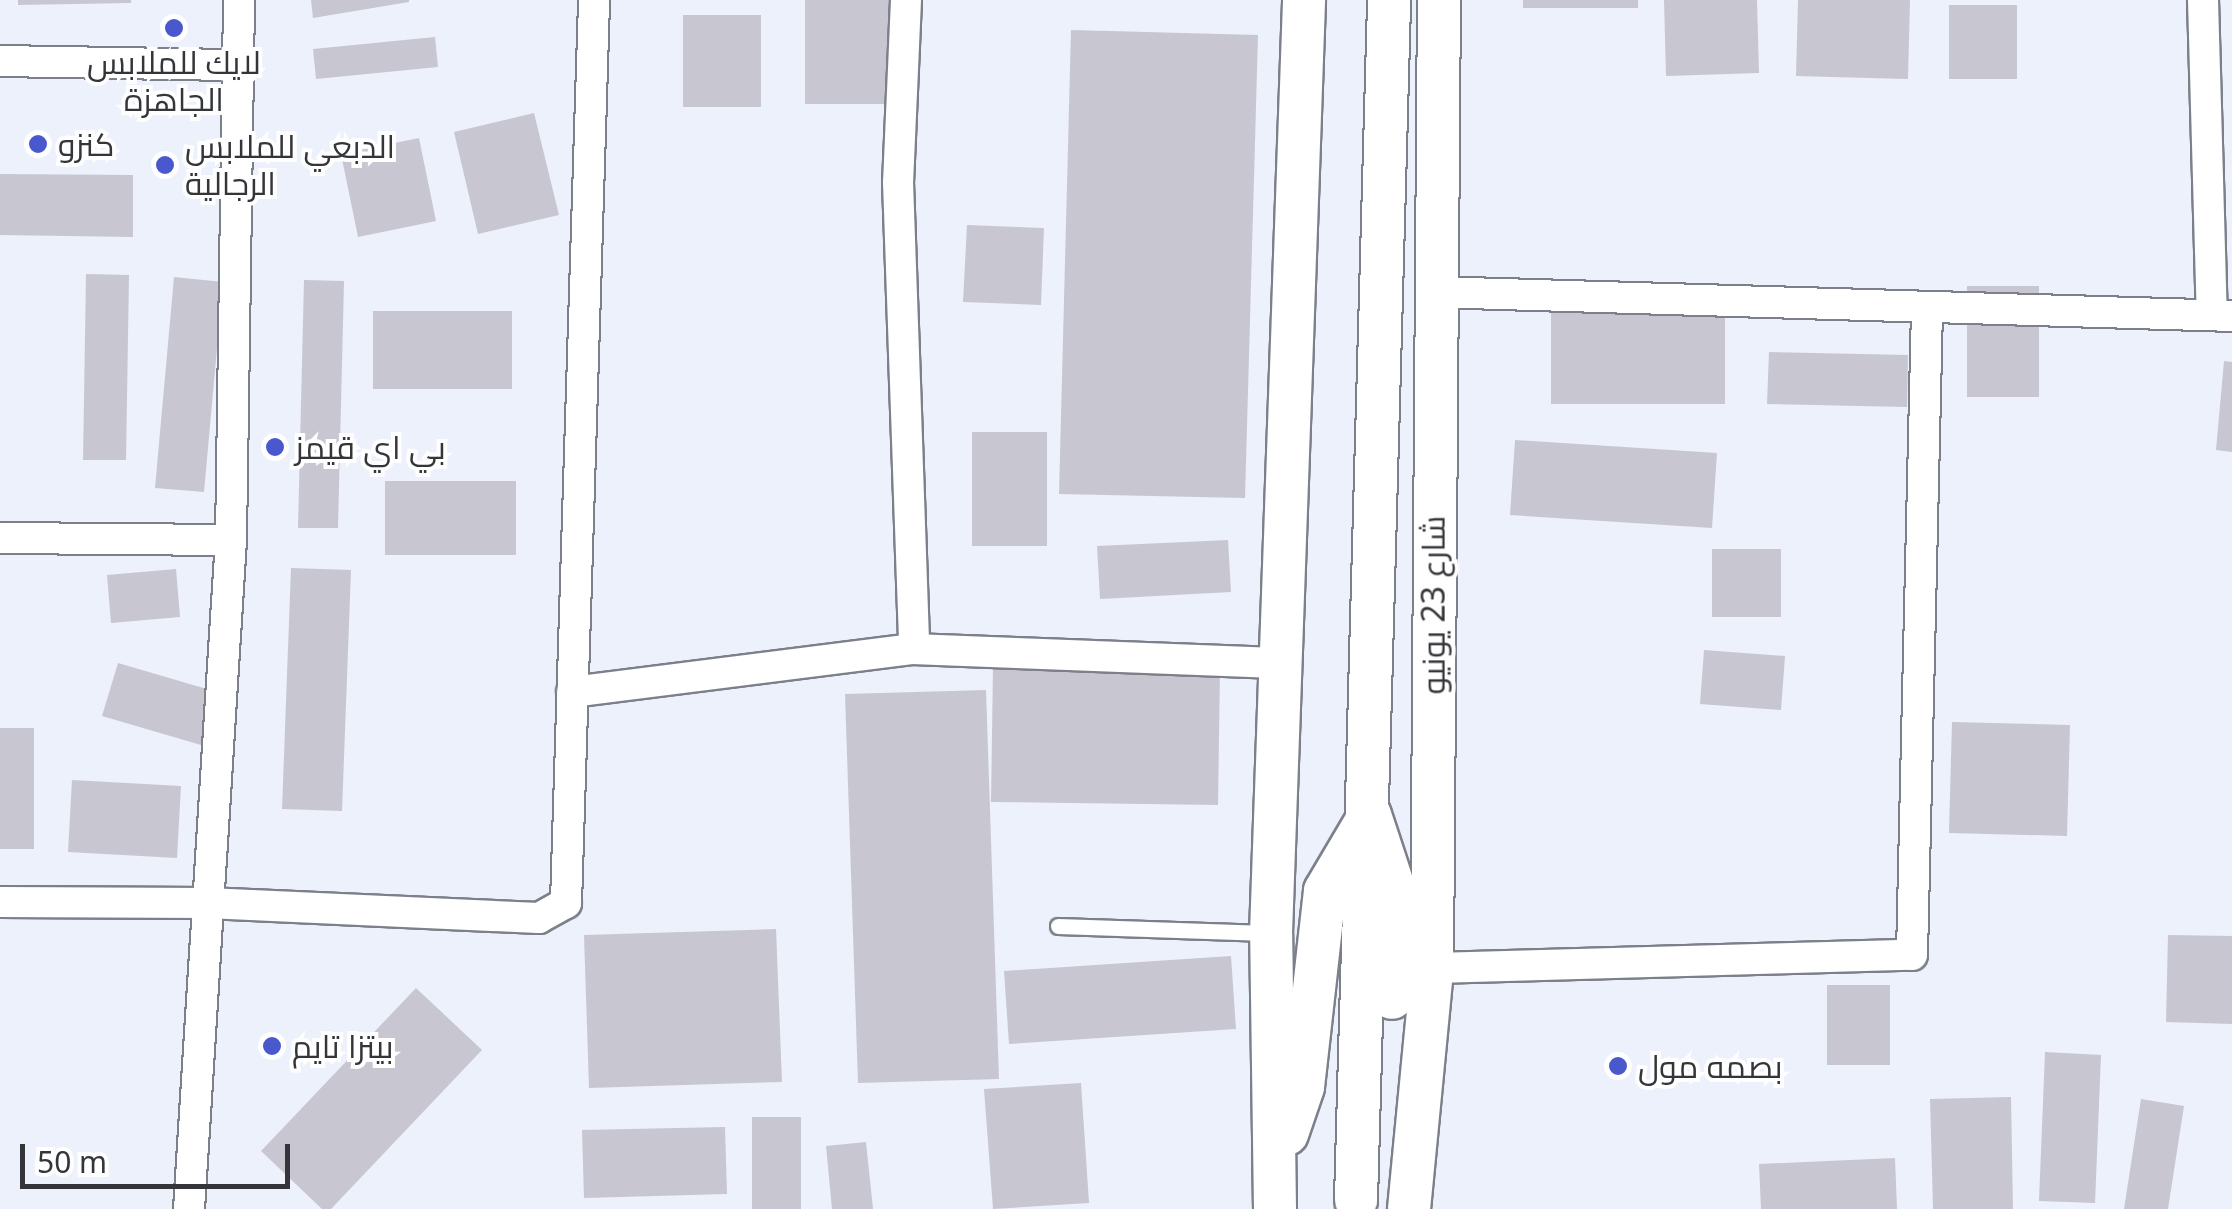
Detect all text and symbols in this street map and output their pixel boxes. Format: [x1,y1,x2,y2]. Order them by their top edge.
marker: لايك للملابس الجاهزة [163,17,185,39]
place label: لايك للملابس الجاهزة [87,44,261,119]
place label: كنزو [58,125,114,163]
place label: الدبعي للملابس الرجالية [185,128,395,203]
marker: كنزو [27,133,49,155]
marker: الدبعي للملابس الرجالية [154,154,176,176]
place label: بي اي قيمز [295,428,446,466]
marker: بي اي قيمز [264,436,286,458]
street label: شارع 23 يونيو [1414,516,1452,694]
place label: بيتزا تايم [292,1027,394,1065]
marker: بيتزا تايم [261,1035,283,1057]
place label: بصمه مول [1638,1047,1783,1085]
marker: بصمه مول [1607,1055,1629,1077]
scale bar [25,1124,295,1186]
text: 50 m [37,1141,107,1182]

